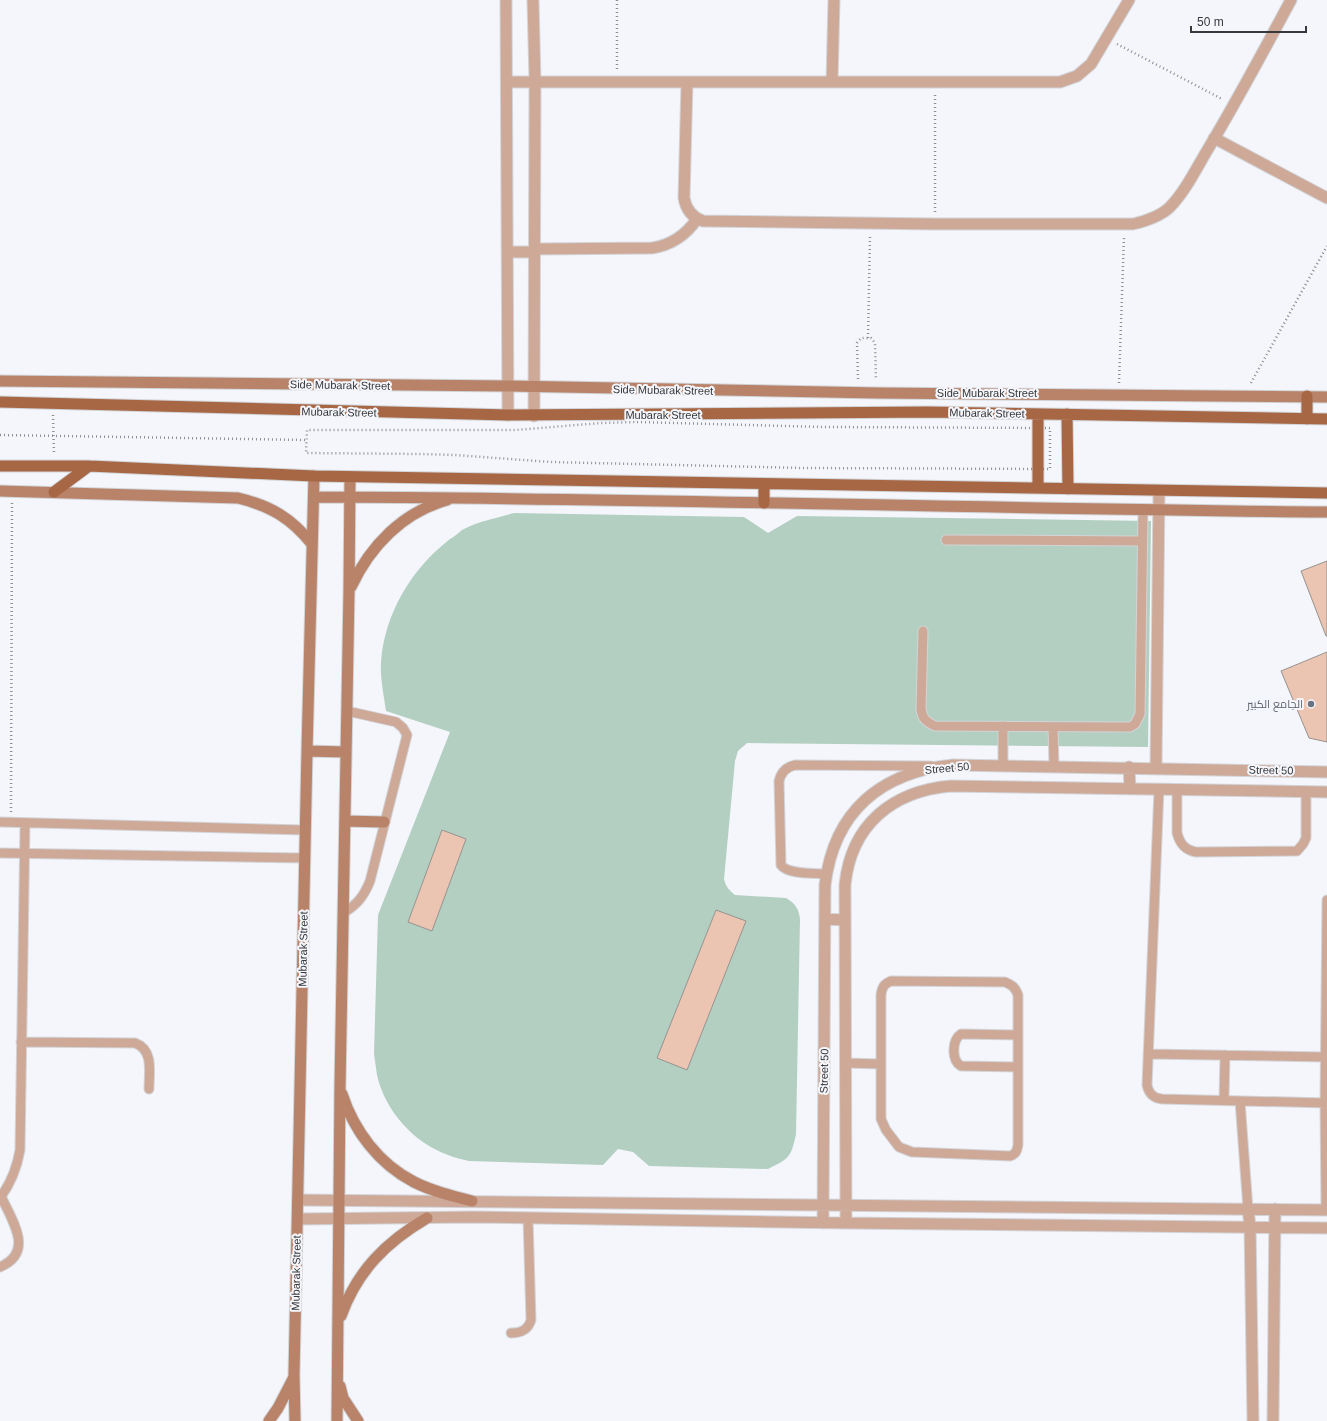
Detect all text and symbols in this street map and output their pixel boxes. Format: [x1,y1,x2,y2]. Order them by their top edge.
scale bar [1191,8,1306,34]
text: 50 m [1197,15,1224,29]
street label: Side Mubarak Street [290,378,390,392]
street label: Side Mubarak Street [613,383,713,397]
street label: Side Mubarak Street [937,387,1037,399]
street label: Mubarak Street [301,405,377,419]
street label: Mubarak Street [949,406,1025,420]
street label: Mubarak Street [625,409,701,421]
place label: الجامع الكبير [1246,698,1303,712]
marker: الجامع الكبير [1306,699,1316,709]
street label: Street 50 [924,760,970,776]
street label: Street 50 [1249,764,1293,776]
street label: Mubarak Street [296,911,310,987]
street label: Street 50 [818,1049,830,1093]
street label: Mubarak Street [289,1235,303,1311]

